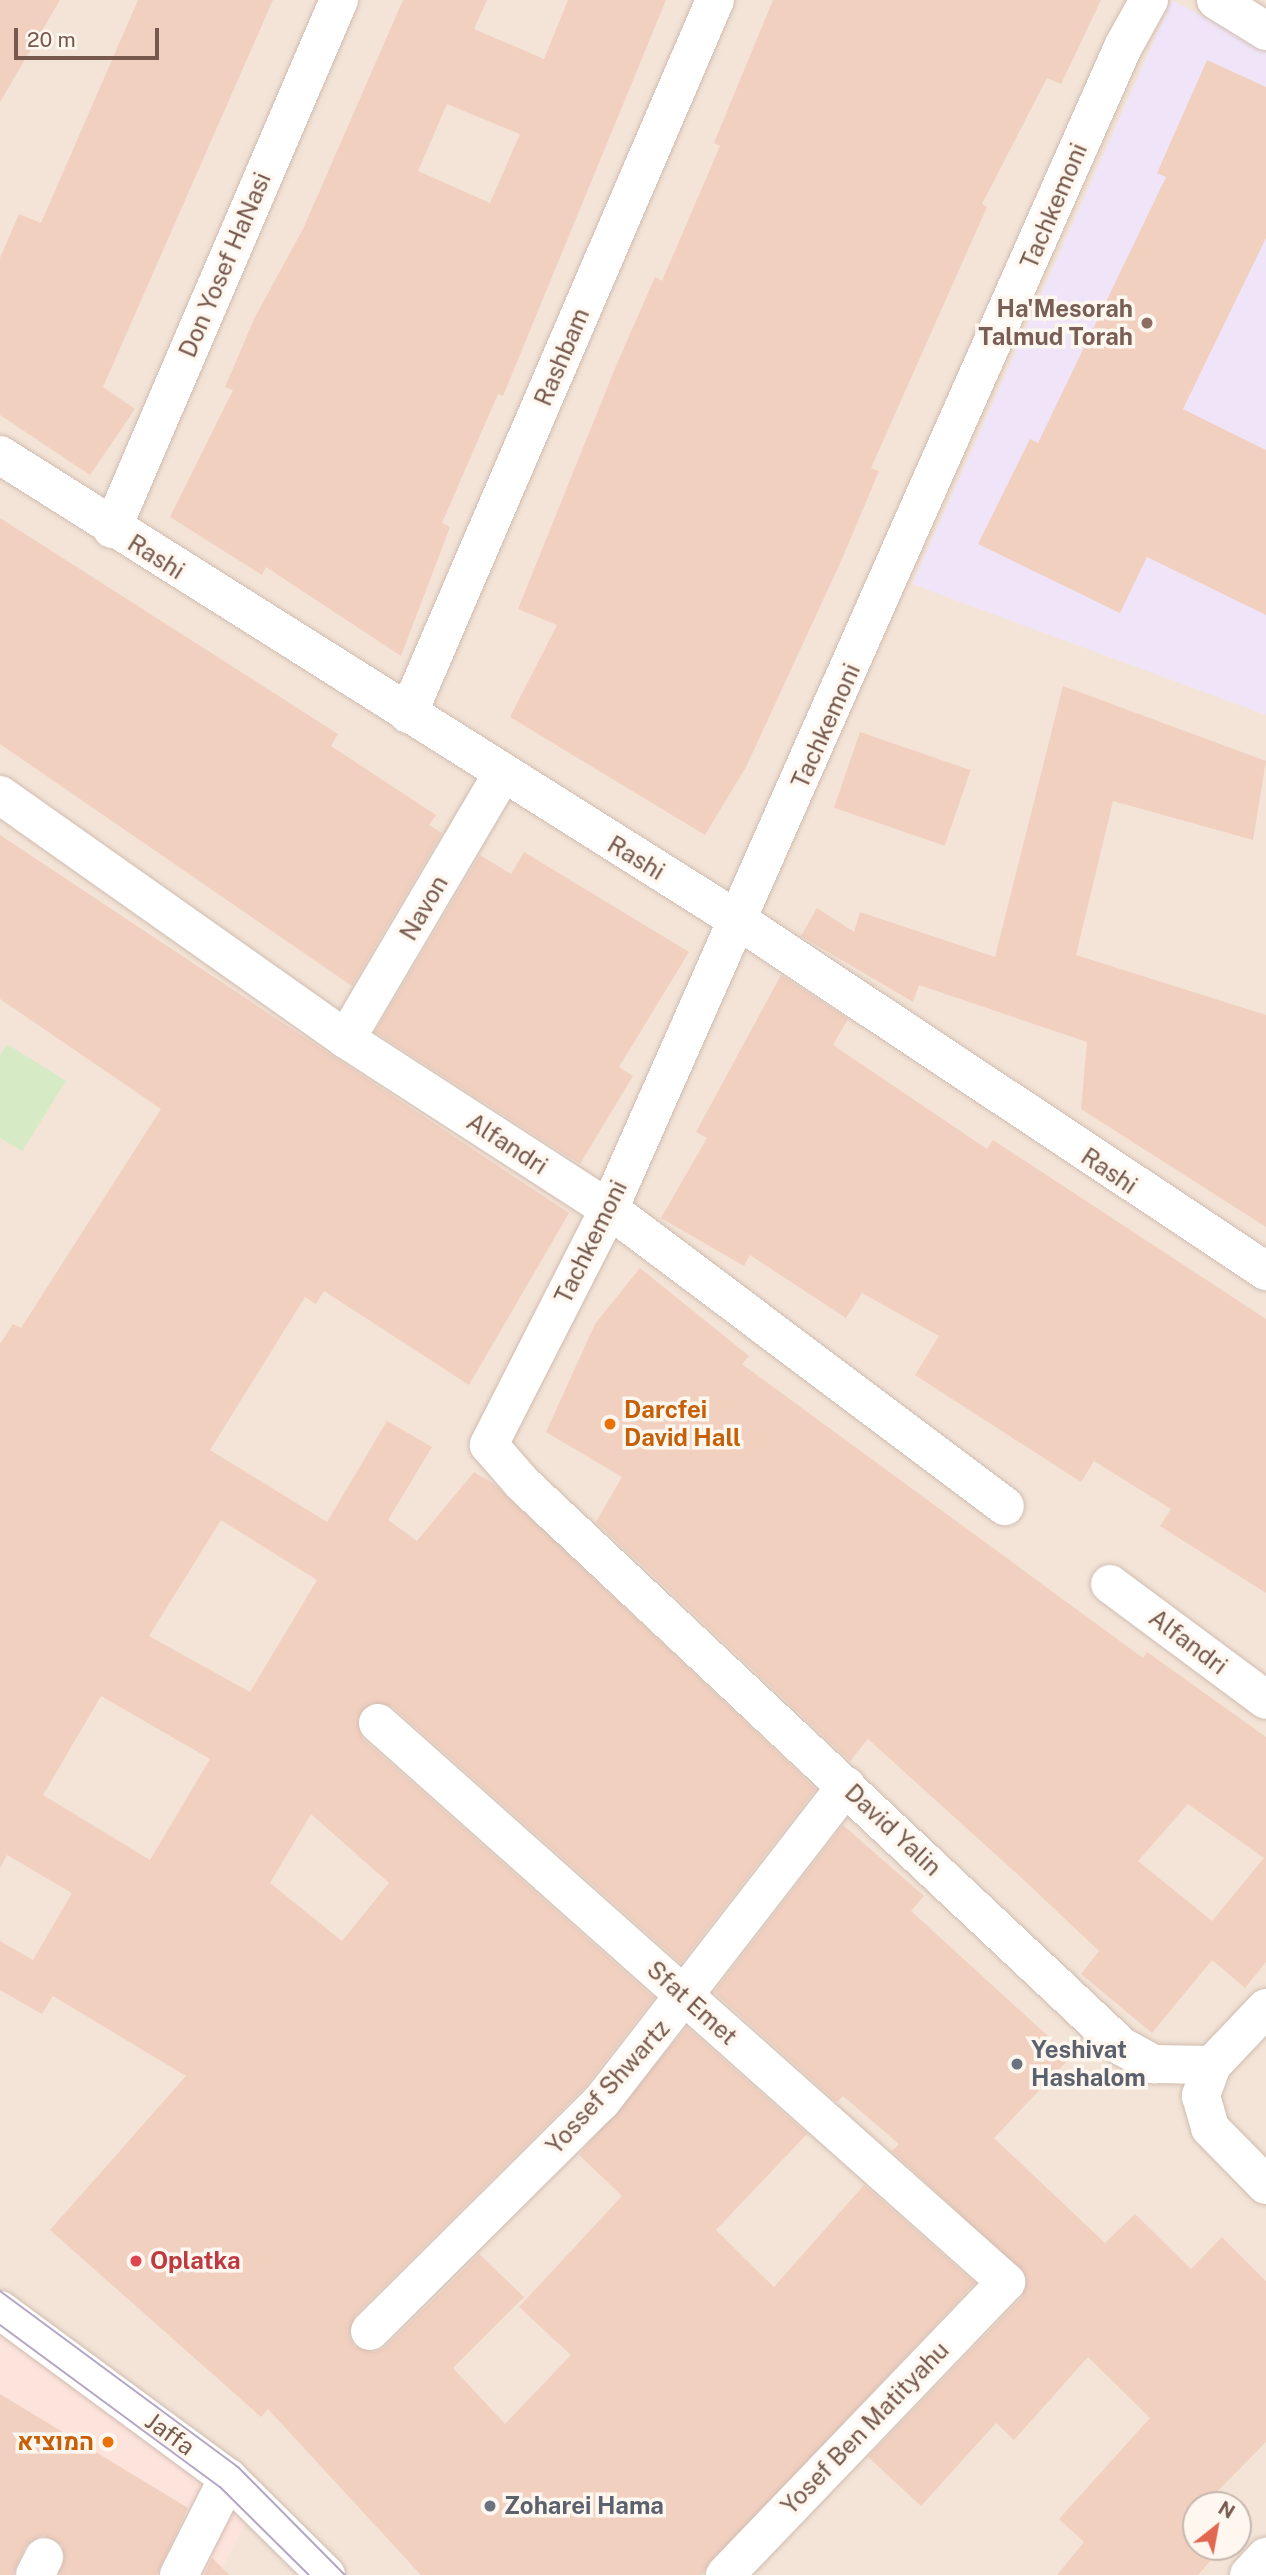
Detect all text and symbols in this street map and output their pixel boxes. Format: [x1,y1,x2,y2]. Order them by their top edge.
scale bar [18,14,163,58]
text: 20 m [27,27,76,52]
street label: Tachkemoni [1015,139,1093,273]
street label: Don Yosef HaNasi [173,168,277,362]
place label: Ha'Mesorah Talmud Torah [978,295,1133,351]
street label: Rashbam [529,304,595,410]
marker: Ha'Mesorah Talmud Torah [1139,315,1155,331]
street label: Rashi [122,529,190,585]
street label: Tachkemoni [786,659,866,793]
street label: Rashi [602,830,670,886]
street label: Navon [394,870,454,946]
street label: Alfandri [461,1107,553,1181]
street label: Rashi [1076,1142,1142,1200]
street label: Tachkemoni [549,1176,633,1308]
place label: Darcfei David Hall [624,1396,741,1452]
marker: Darcfei David Hall [602,1416,618,1432]
street label: Alfandri [1143,1603,1233,1681]
street label: David Yalin [839,1778,947,1882]
street label: Sfat Emet [641,1955,743,2051]
street label: Yossef Shwartz [540,2014,676,2160]
place label: Yeshivat Hashalom [1031,2036,1146,2092]
marker: Yeshivat Hashalom [1009,2056,1025,2072]
place label: Oplatka [150,2247,241,2275]
marker: Oplatka [128,2253,144,2269]
street label: Yosef Ben Matityahu [775,2336,955,2520]
street label: Jaffa [140,2406,200,2462]
place label: המוציא [17,2428,94,2456]
marker: המוציא [100,2434,116,2450]
north arrow [1182,2491,1252,2561]
place label: Zoharei Hama [504,2492,664,2520]
text: N [1215,2496,1239,2523]
marker: Zoharei Hama [482,2498,498,2514]

